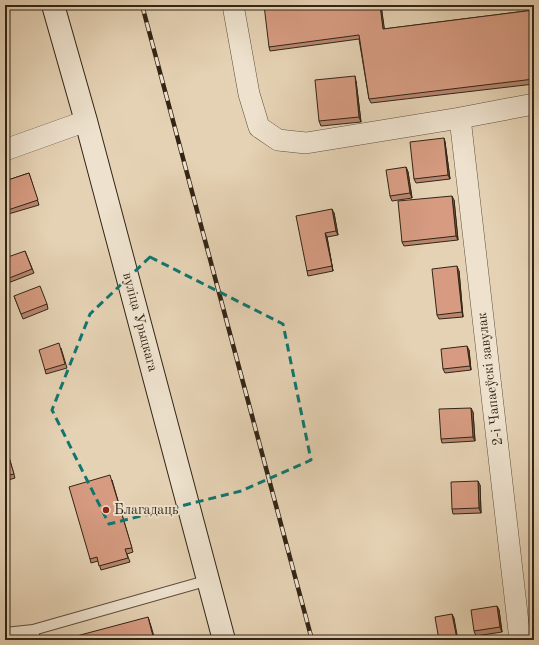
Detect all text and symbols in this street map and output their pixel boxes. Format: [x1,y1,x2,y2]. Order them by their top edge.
street label: вуліца Урыцкага [120,271,160,373]
street label: 2-і Чапаеўскі завулак [475,312,505,446]
place label: Благадаць [114,503,179,517]
marker: Благадаць [101,505,111,515]

